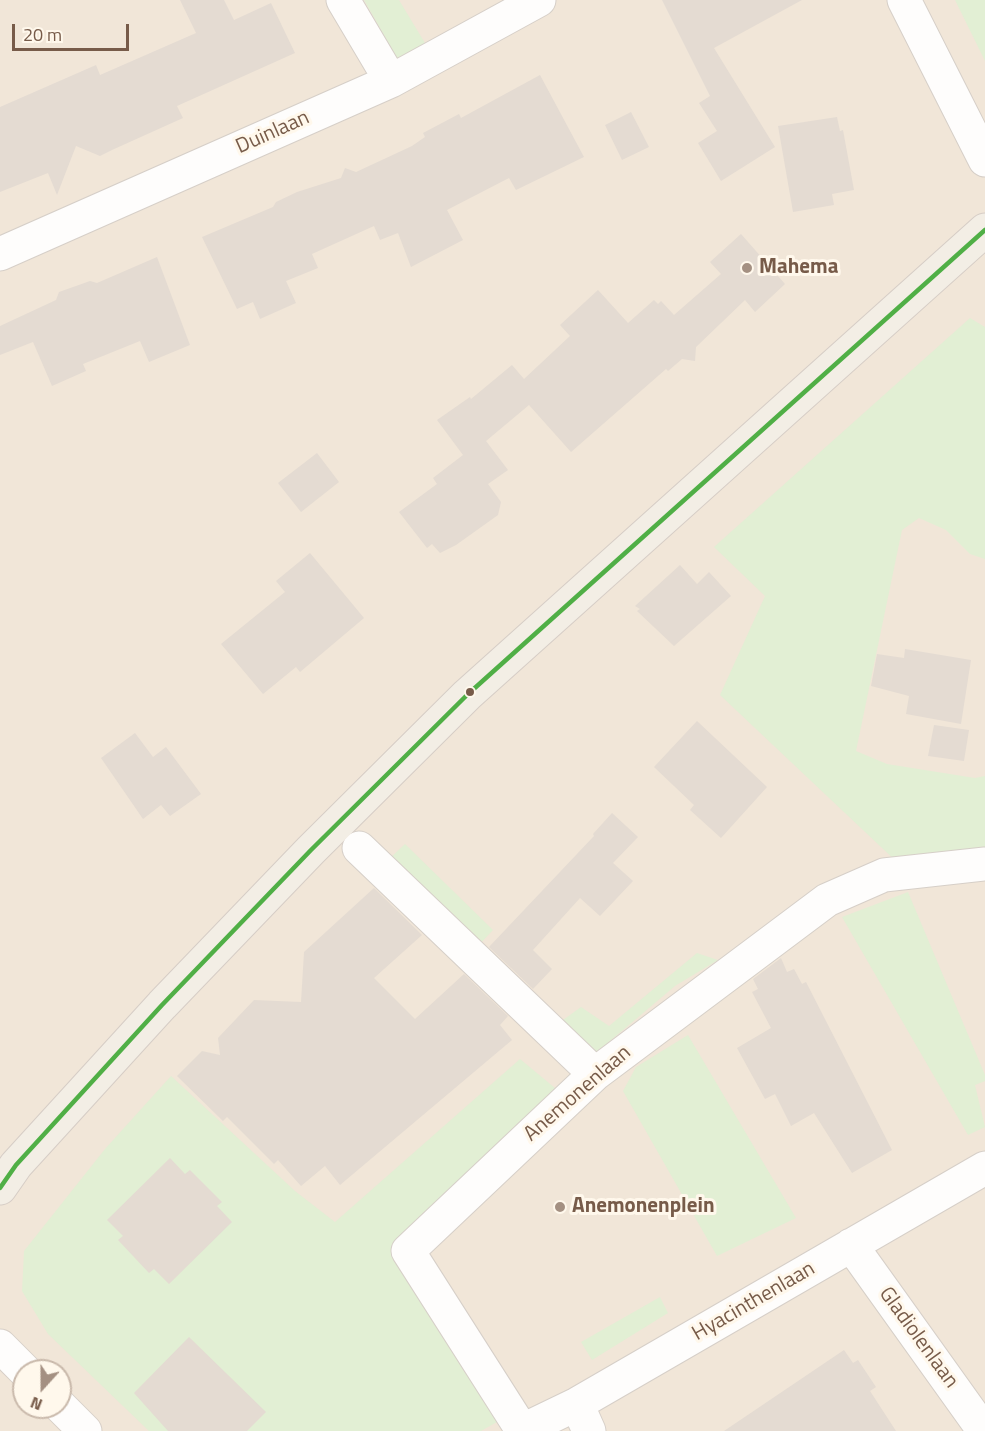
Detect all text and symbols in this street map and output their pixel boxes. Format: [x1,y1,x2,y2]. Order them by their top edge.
scale bar [15,12,132,50]
text: 20 m [23,21,62,48]
street label: Duinlaan [232,106,314,160]
place label: Mahema [759,255,838,281]
marker: Mahema [740,261,754,275]
unlabelled marker [464,686,476,698]
street label: Anemonenlaan [519,1041,637,1147]
place label: Anemonenplein [572,1194,715,1220]
marker: Anemonenplein [553,1200,567,1214]
street label: Hyacinthenlaan [688,1257,820,1347]
street label: Gladiolenlaan [873,1282,963,1394]
north arrow [12,1359,72,1419]
text: N [27,1391,46,1417]

